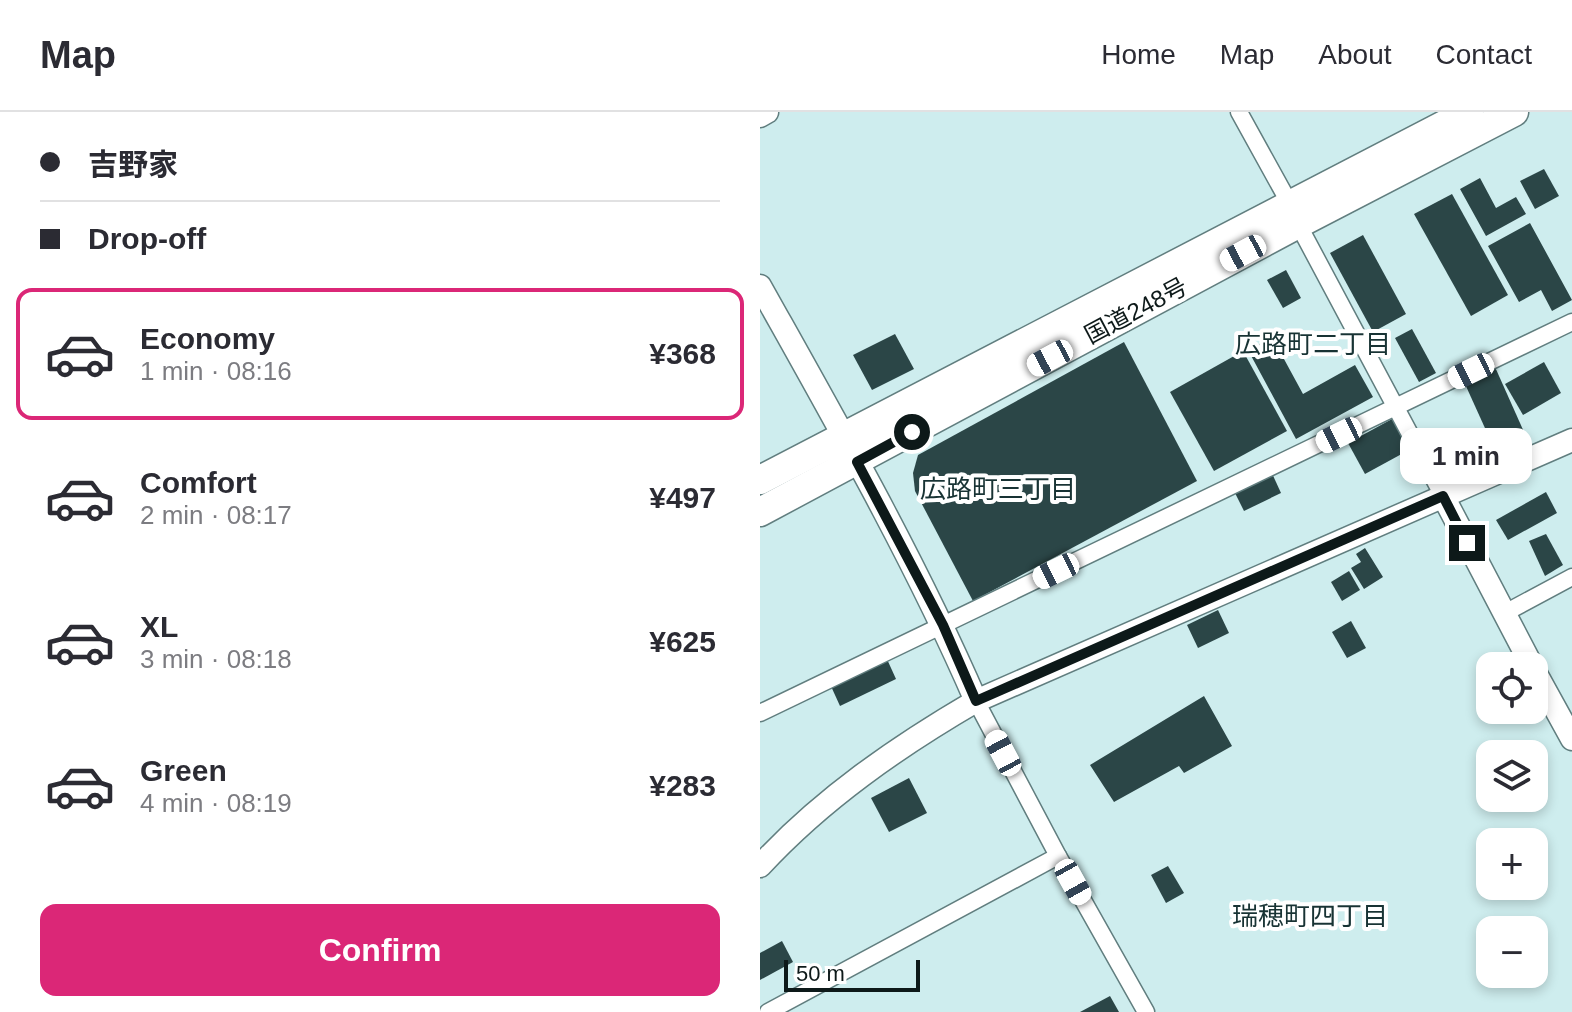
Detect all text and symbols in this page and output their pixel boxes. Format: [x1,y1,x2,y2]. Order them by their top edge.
text: Map [40,34,116,76]
text: Home [1101,39,1176,70]
text: Map [1220,39,1274,70]
text: About [1318,39,1392,70]
text: Contact [1436,39,1532,70]
text: 吉野家 [88,148,178,181]
text: Drop-off [88,222,206,255]
car [1216,231,1270,275]
street label: 国道248号 [1080,272,1192,349]
icon: car [44,318,116,390]
text: Economy [140,322,275,355]
district label: 広路町二丁目 [1235,329,1391,359]
car [1023,336,1077,380]
text: ¥368 [649,337,716,370]
car [1444,350,1498,392]
text: 1 min · 08:16 [140,356,292,386]
route start [894,414,930,450]
car [1312,414,1366,456]
callout: 1 min [1401,427,1533,483]
text: 1 min [1432,441,1500,471]
icon: car [44,462,116,534]
text: Comfort [140,466,257,499]
district label: 広路町三丁目 [920,474,1076,504]
text: ¥497 [649,481,716,514]
text: 2 min · 08:17 [140,500,292,530]
route end [1449,525,1485,561]
car [1029,550,1083,592]
icon: car [44,606,116,678]
text: XL [140,610,178,643]
text: ¥625 [649,625,716,658]
text: 3 min · 08:18 [140,644,292,674]
map controls [1476,652,1548,988]
button: locate [1476,652,1548,724]
car [981,726,1025,780]
button: layers [1476,740,1548,812]
icon: car [44,750,116,822]
text: Green [140,754,227,787]
text: ¥283 [649,769,716,802]
text: 4 min · 08:19 [140,788,292,818]
button: + [1476,828,1548,900]
car [1051,855,1095,909]
district label: 瑞穂町四丁目 [1232,901,1388,931]
button: Confirm [40,904,720,996]
button: − [1476,916,1548,988]
scale bar [784,956,920,992]
text: 50 m [796,961,845,986]

